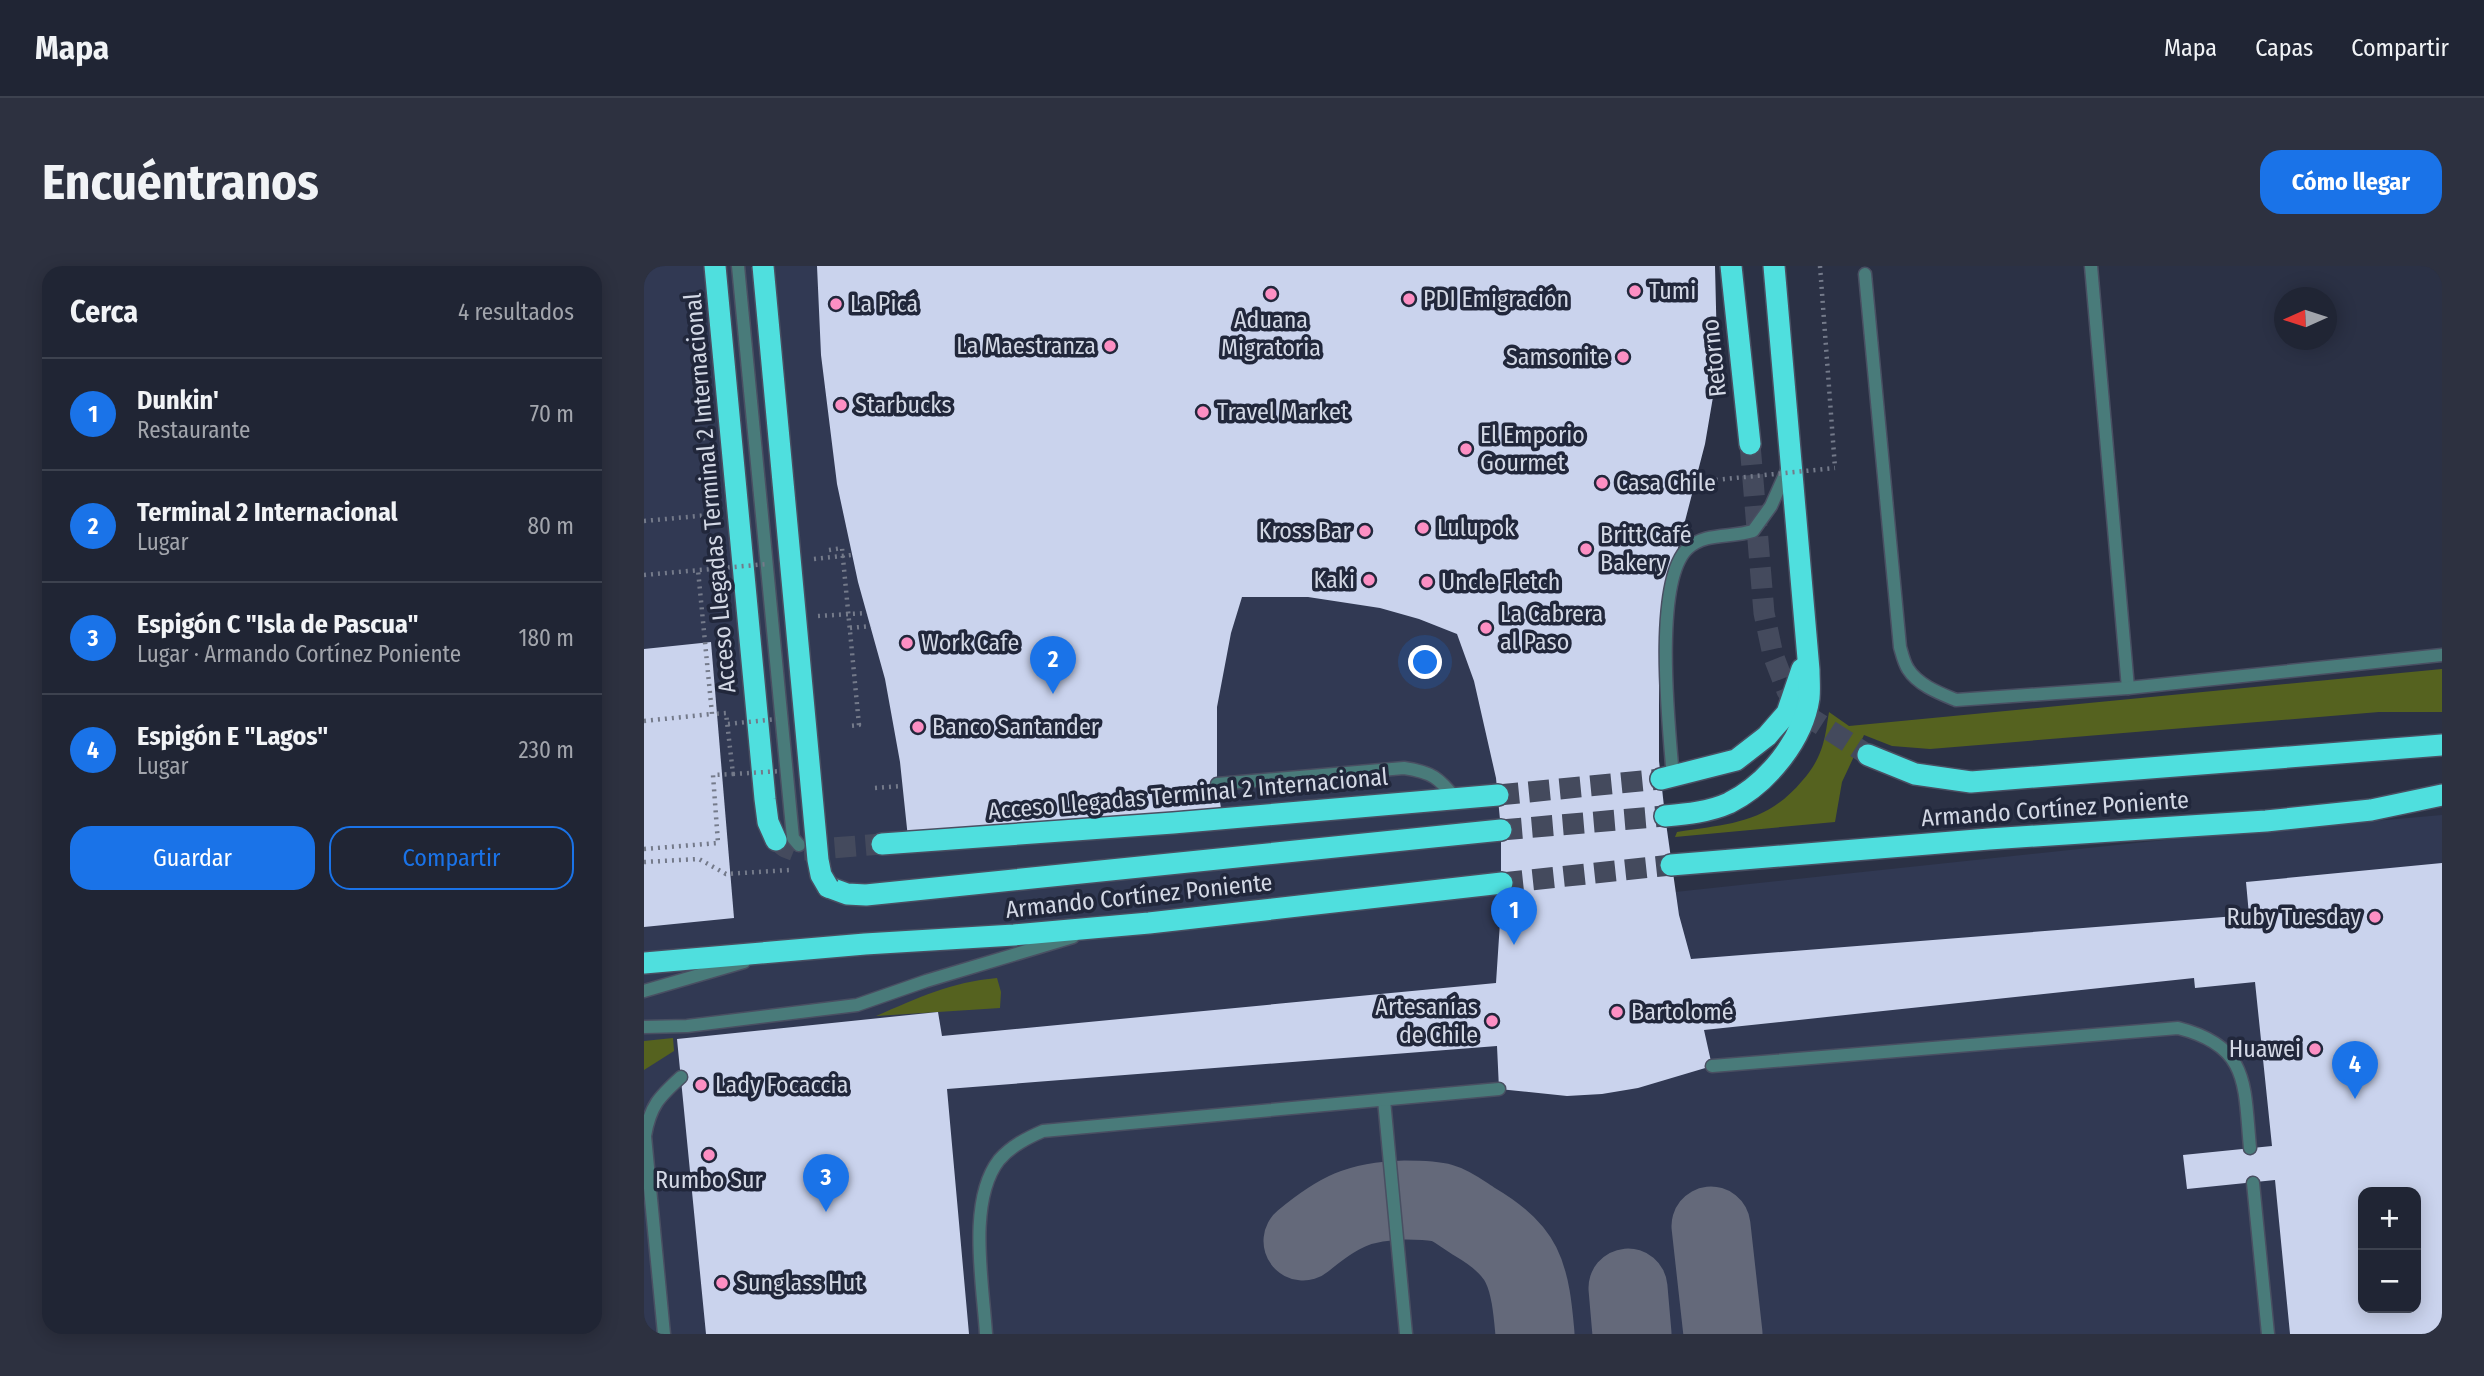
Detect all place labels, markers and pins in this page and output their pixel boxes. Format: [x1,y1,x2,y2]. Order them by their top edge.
place label: Tumi [1649,277,1696,305]
marker: Tumi [1627,283,1643,299]
place label: PDI Emigración [1423,285,1569,313]
marker: Aduana Migratoria [1263,286,1279,302]
place label: La Picá [850,290,918,318]
marker: PDI Emigración [1401,291,1417,307]
marker: La Picá [828,296,844,312]
place label: Aduana Migratoria [1221,306,1321,362]
place label: La Maestranza [956,332,1096,360]
marker: La Maestranza [1102,338,1118,354]
place label: Samsonite [1506,343,1609,371]
marker: Samsonite [1615,349,1631,365]
place label: Starbucks [855,391,952,419]
marker: Starbucks [833,397,849,413]
place label: Travel Market [1217,398,1349,426]
marker: Travel Market [1195,404,1211,420]
place label: El Emporio Gourmet [1480,421,1585,477]
marker: El Emporio Gourmet [1458,441,1474,457]
place label: Casa Chile [1616,469,1716,497]
marker: Casa Chile [1594,475,1610,491]
place label: Lulupok [1437,514,1516,542]
place label: Kross Bar [1259,517,1352,545]
marker: Lulupok [1415,520,1431,536]
place label: Britt Café Bakery [1600,521,1692,577]
marker: Kross Bar [1357,523,1373,539]
marker: Britt Café Bakery [1578,541,1594,557]
place label: Kaki [1313,566,1355,594]
place label: Uncle Fletch [1441,568,1561,596]
marker: Kaki [1361,572,1377,588]
marker: Uncle Fletch [1419,574,1435,590]
place label: La Cabrera al Paso [1500,600,1603,656]
marker: La Cabrera al Paso [1478,620,1494,636]
place label: Work Cafe [921,629,1019,657]
marker: Work Cafe [899,635,915,651]
pin: 2 [1030,636,1076,694]
place label: Banco Santander [932,713,1100,741]
marker: Banco Santander [910,719,926,735]
pin: 1 [1491,887,1537,945]
place label: Ruby Tuesday [2227,903,2361,931]
marker: Ruby Tuesday [2367,909,2383,925]
place label: Artesanías de Chile [1375,993,1478,1049]
place label: Bartolomé [1631,998,1734,1026]
marker: Bartolomé [1609,1004,1625,1020]
marker: Artesanías de Chile [1484,1013,1500,1029]
place label: Huawei [2229,1035,2301,1063]
marker: Huawei [2307,1041,2323,1057]
pin: 4 [2332,1041,2378,1099]
place label: Lady Focaccia [715,1071,848,1099]
marker: Lady Focaccia [693,1077,709,1093]
marker: Rumbo Sur [701,1147,717,1163]
pin: 3 [803,1154,849,1212]
place label: Rumbo Sur [655,1166,764,1194]
place label: Sunglass Hut [736,1269,863,1297]
marker: Sunglass Hut [714,1275,730,1291]

